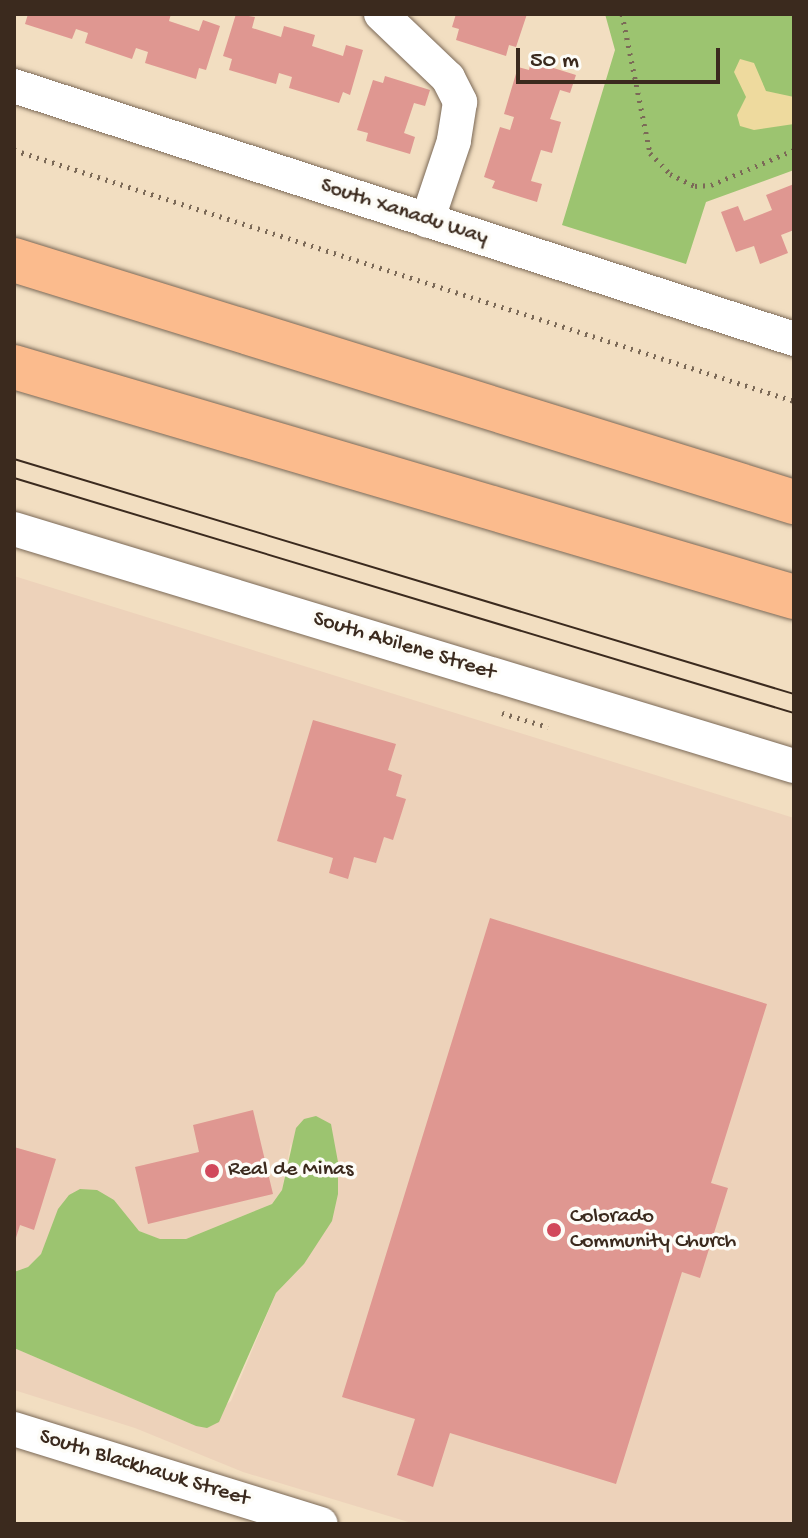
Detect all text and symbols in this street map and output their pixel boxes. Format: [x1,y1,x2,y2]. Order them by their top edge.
scale bar [520,32,724,82]
text: 50 m [530,47,579,76]
street label: South Xanadu Way [317,173,491,253]
street label: South Abilene Street [310,607,498,687]
place label: Real de Minas [228,1158,353,1184]
marker: Real de Minas [203,1162,221,1180]
place label: Colorado Community Church [570,1204,736,1256]
marker: Colorado Community Church [545,1221,563,1239]
street label: South Blackhawk Street [36,1424,252,1514]

